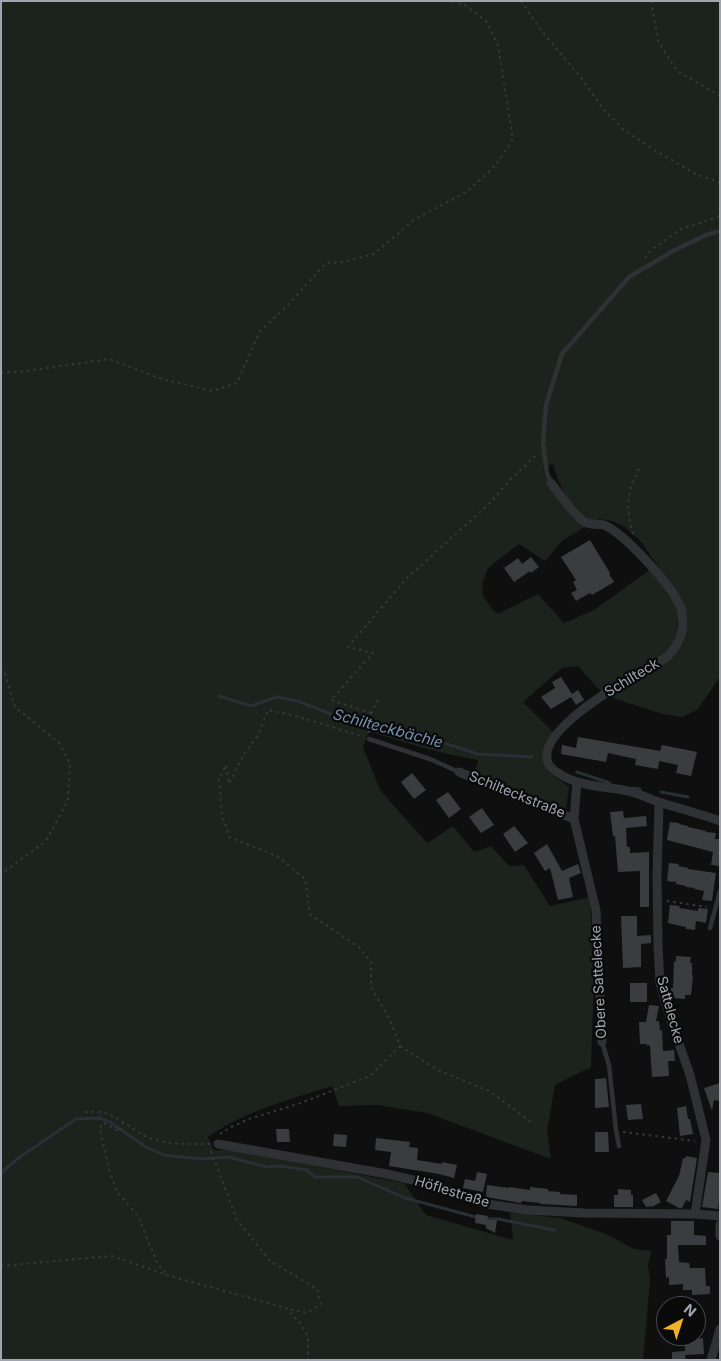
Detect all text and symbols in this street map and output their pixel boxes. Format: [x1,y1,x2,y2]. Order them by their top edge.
street label: Schilteck [602,655,662,701]
water label: Schilteckbächle [331,706,445,752]
street label: Schilteckstraße [466,768,568,822]
street label: Obere Sattelecke [588,925,610,1039]
street label: Sattelecke [653,975,687,1045]
street label: Höflestraße [413,1173,491,1211]
north arrow [656,1296,706,1346]
text: N [681,1300,700,1320]

